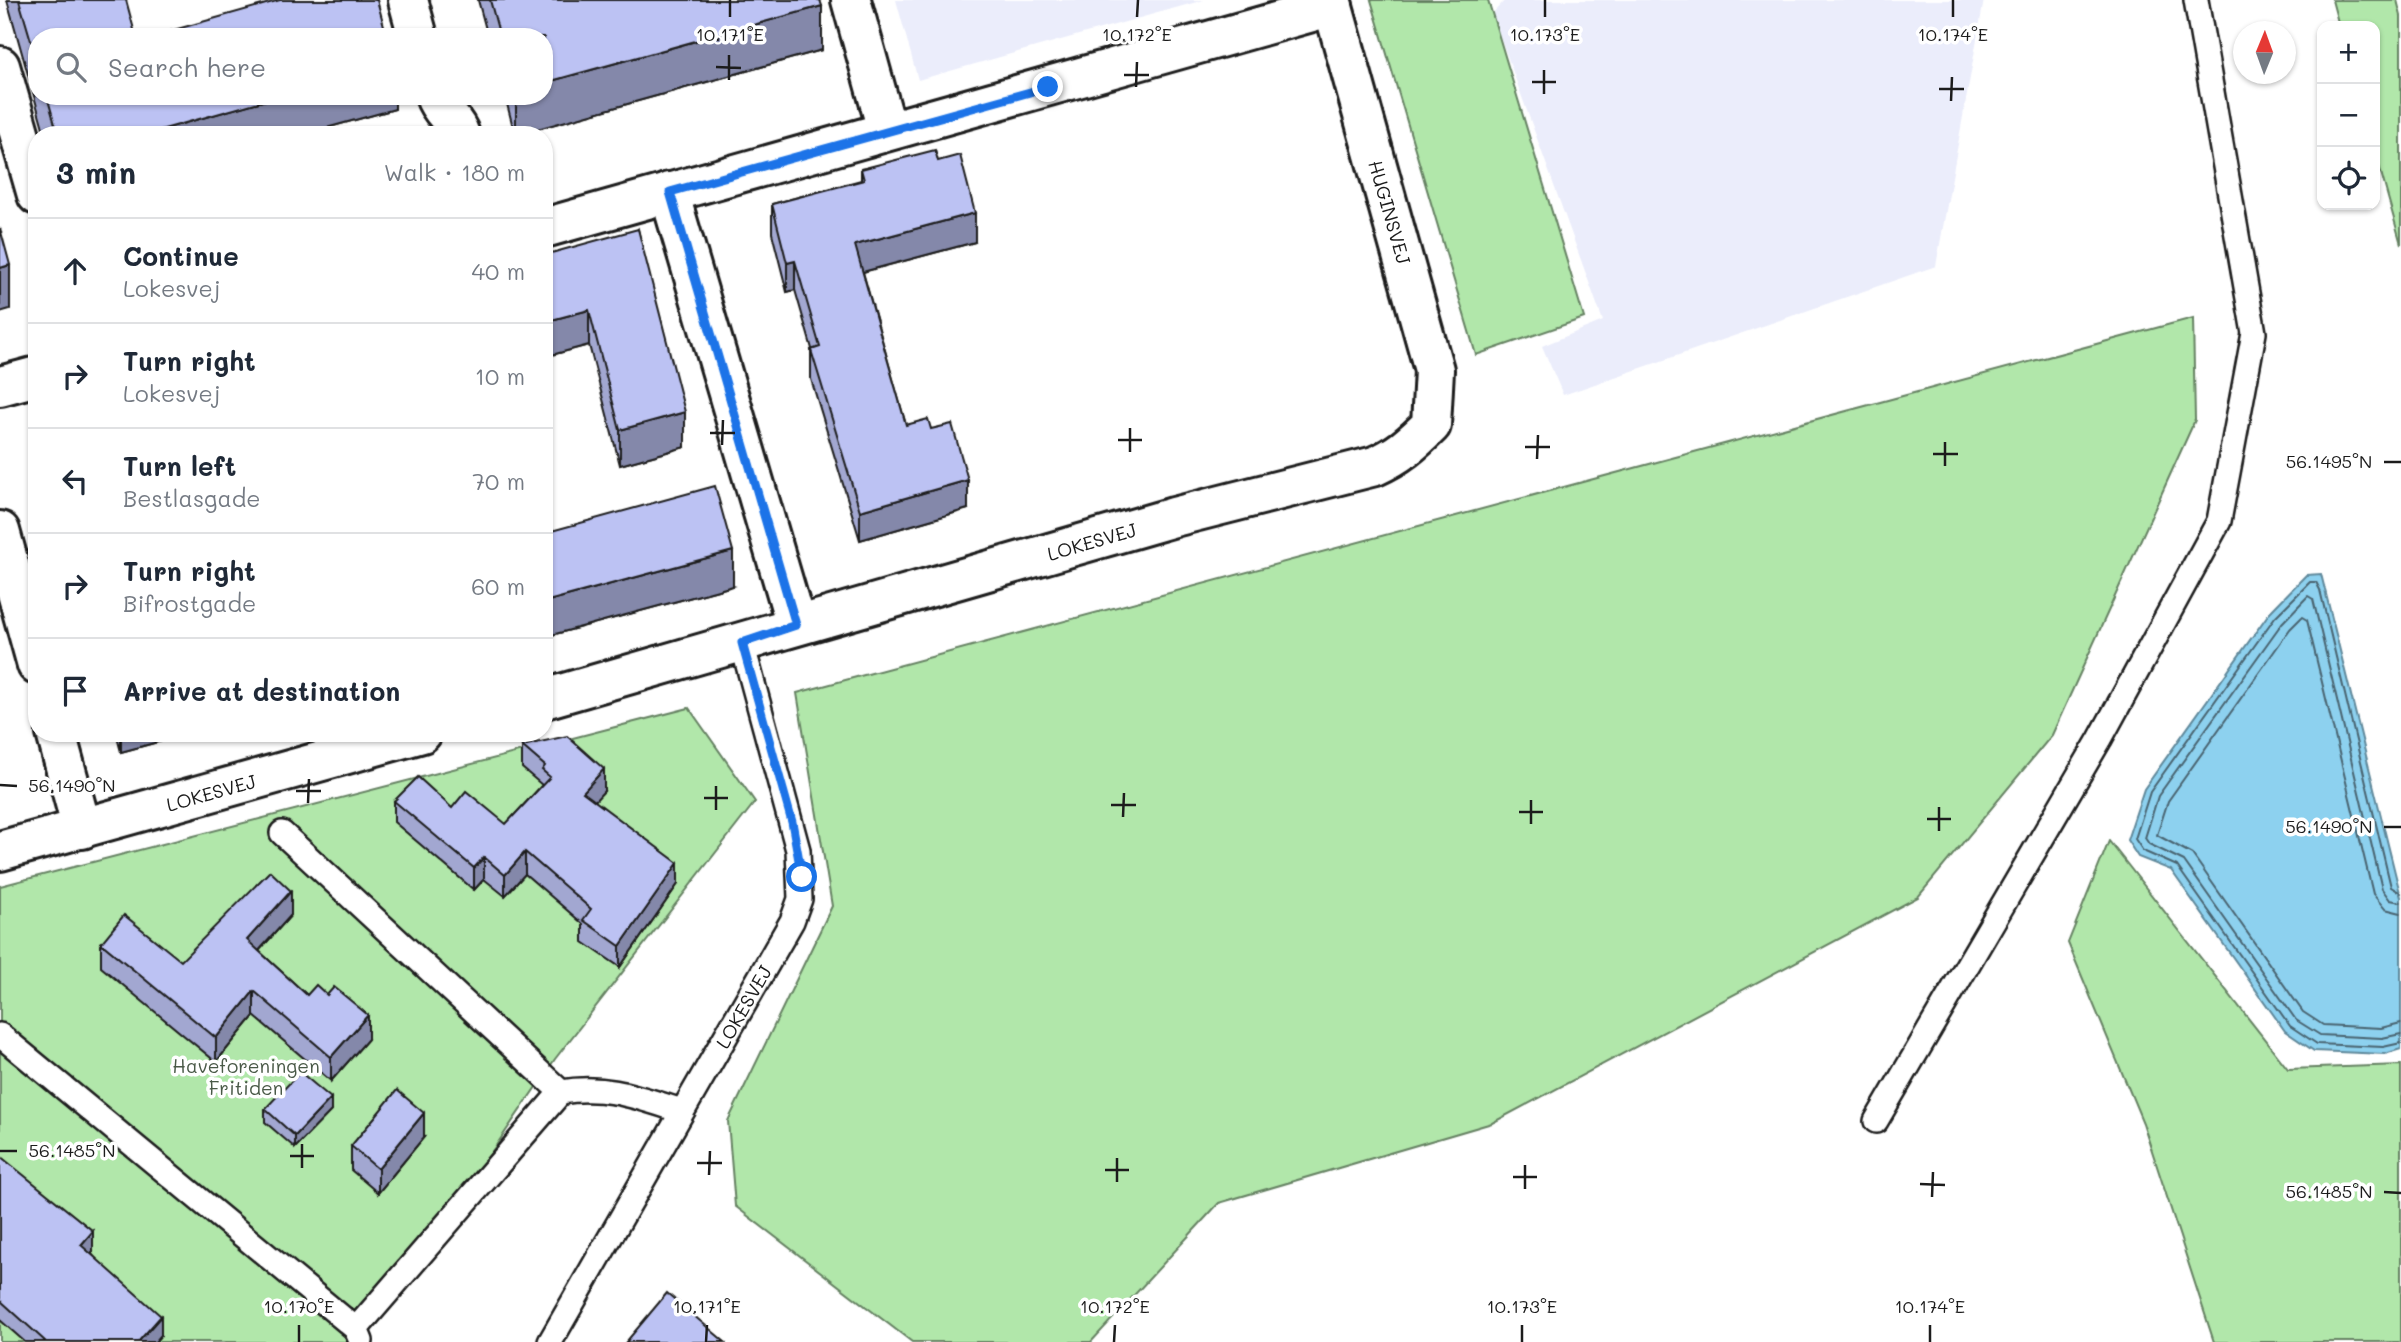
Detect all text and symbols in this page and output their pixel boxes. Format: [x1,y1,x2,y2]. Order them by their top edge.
north arrow [2233,21,2296,84]
map controls [2317,21,2380,210]
button: + [2317,21,2380,84]
text: 10.171°E [696,22,764,46]
text: 10.172°E [1102,22,1172,46]
text: 10.173°E [1510,22,1580,46]
text: 10.174°E [1918,22,1988,46]
search box [28,28,553,105]
icon: search [52,48,90,86]
text: Search here [108,50,266,84]
route end [1032,71,1063,102]
button: − [2317,84,2380,147]
button: locate [2317,147,2380,210]
text: 3 min [56,152,136,192]
text: Walk · 180 m [384,157,525,187]
street label: HUGINSVEJ [1363,157,1417,267]
text: Continue [123,239,239,273]
icon: ahead [56,252,94,290]
text: 40 m [472,256,525,286]
text: Lokesvej [123,273,221,303]
text: Turn right [123,344,256,378]
icon: right [56,357,94,395]
text: 10 m [475,361,525,391]
text: Lokesvej [123,378,221,408]
text: Turn left [123,449,236,483]
text: 56.1495°N [2286,449,2372,473]
icon: left [56,462,94,500]
text: 70 m [472,466,525,496]
text: Bestlasgade [123,483,261,513]
street label: LOKESVEJ [1044,516,1140,566]
text: Turn right [123,554,256,588]
icon: right [56,567,94,605]
text: 60 m [471,571,525,601]
text: Bifrostgade [123,588,256,618]
icon: arrive [56,672,94,710]
text: Arrive at destination [123,674,400,708]
street label: LOKESVEJ [163,767,259,816]
text: 56.1490°N [28,773,116,797]
text: 56.1490°N [2285,814,2373,838]
route start [786,861,817,892]
street label: LOKESVEJ [709,960,777,1052]
park label: Haveforeningen Fritiden [172,1053,320,1100]
text: 56.1485°N [29,1138,115,1162]
text: 56.1485°N [2286,1179,2372,1203]
text: 10.170°E [264,1294,334,1318]
text: 10.171°E [673,1294,741,1318]
text: 10.172°E [1080,1294,1150,1318]
text: 10.173°E [1487,1294,1557,1318]
text: 10.174°E [1895,1294,1965,1318]

